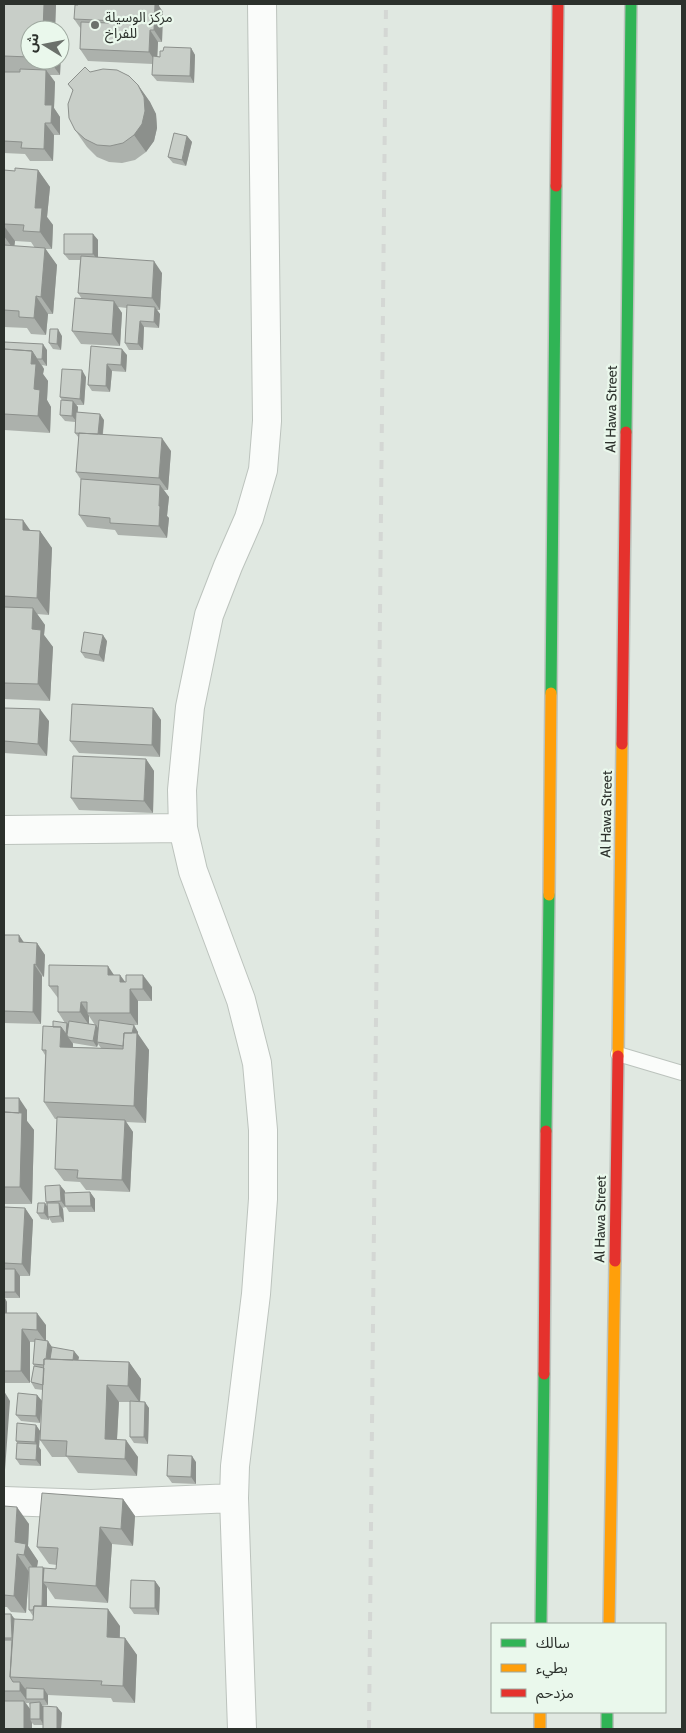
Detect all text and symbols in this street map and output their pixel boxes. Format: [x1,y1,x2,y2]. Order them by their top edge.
place label: مركز الوسيلة للفراخ [105,8,173,44]
marker: مركز الوسيلة للفراخ [89,19,101,31]
north arrow [20,20,70,70]
text: ش [22,32,43,54]
street label: Al Hawa Street [601,365,621,453]
street label: Al Hawa Street [596,770,616,858]
street label: Al Hawa Street [590,1175,610,1263]
legend [491,1623,666,1713]
text: سالك [536,1634,570,1652]
text: بطيء [536,1659,568,1679]
text: مزدحم [536,1684,574,1704]

